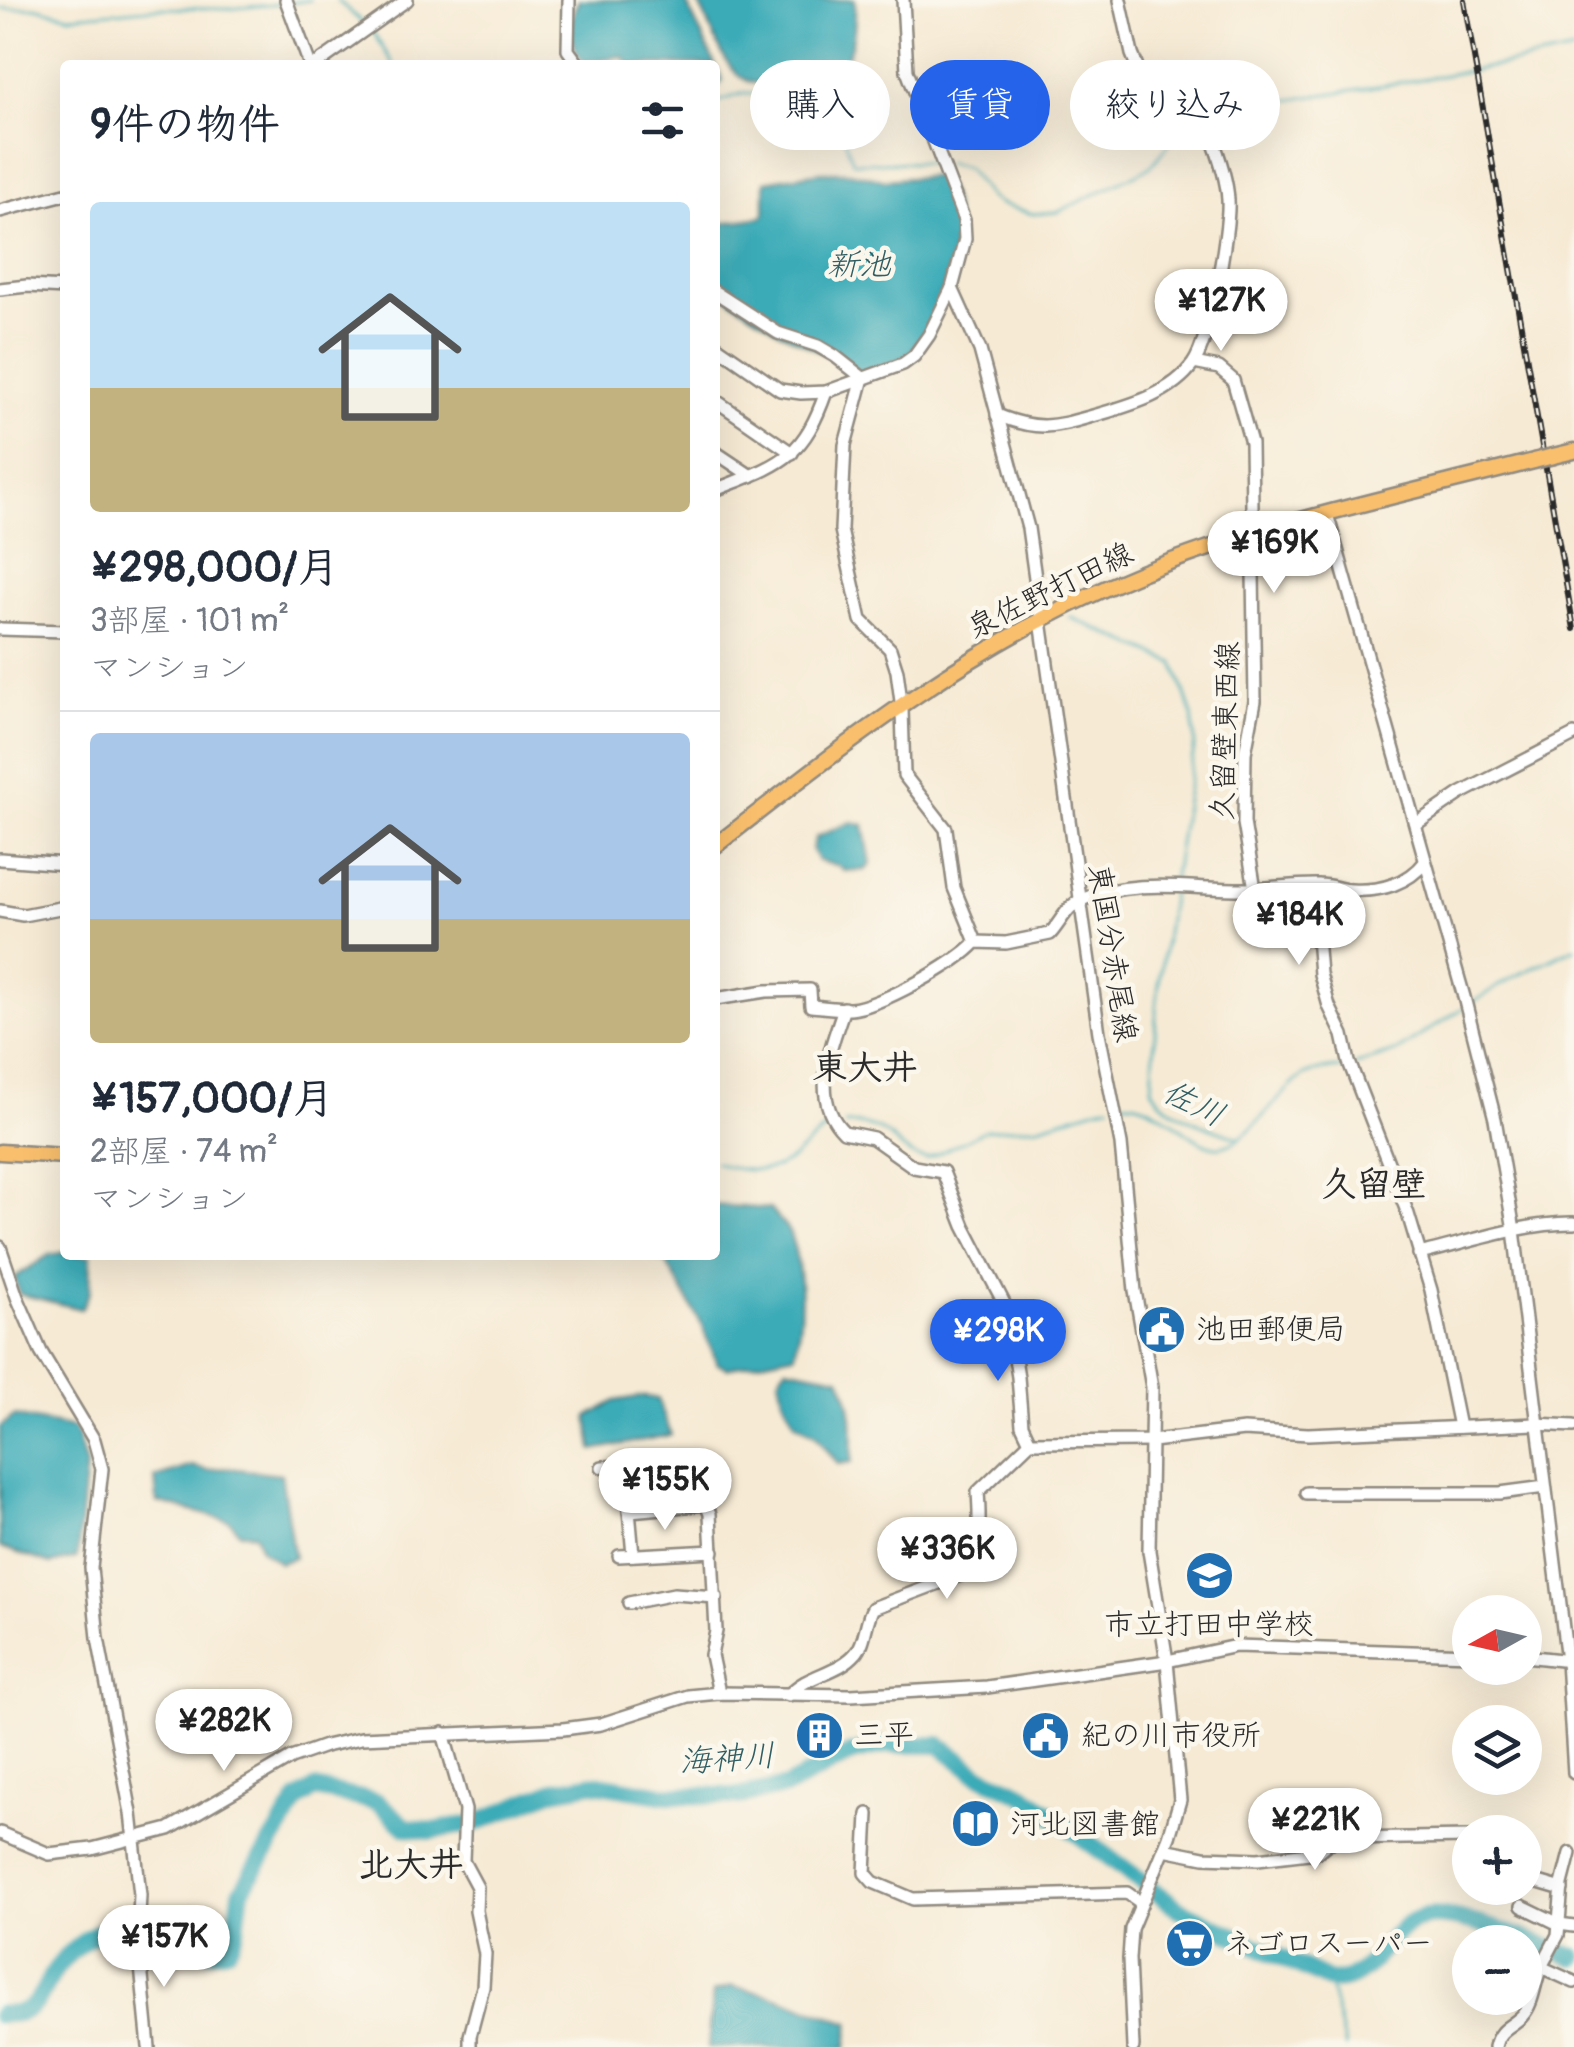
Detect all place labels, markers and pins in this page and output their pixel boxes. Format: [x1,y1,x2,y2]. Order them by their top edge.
pin: ¥127K [1151,269,1291,354]
pin: ¥169K [1204,511,1344,596]
pin: ¥184K [1229,883,1369,968]
pin: ¥298K [928,1299,1068,1384]
public building icon: 池田郵便局 [1135,1303,1187,1355]
place label: 池田郵便局 [1196,1311,1346,1348]
pin: ¥155K [595,1448,735,1533]
pin: ¥336K [877,1517,1017,1602]
school or university icon: 市立打田中学校 [1183,1549,1235,1601]
place label: 市立打田中学校 [1104,1606,1314,1643]
pin: ¥282K [154,1689,294,1774]
building icon: 三平 [793,1709,845,1761]
public building icon: 紀の川市役所 [1020,1709,1072,1761]
place label: 三平 [854,1717,914,1754]
place label: 紀の川市役所 [1081,1717,1261,1754]
pin: ¥221K [1245,1788,1385,1873]
library icon: 河北図書館 [949,1798,1001,1850]
place label: 河北図書館 [1010,1806,1160,1843]
pin: ¥157K [94,1905,234,1990]
supermarket icon: ネゴロスーパー [1163,1917,1215,1969]
place label: ネゴロスーパー [1224,1925,1433,1962]

